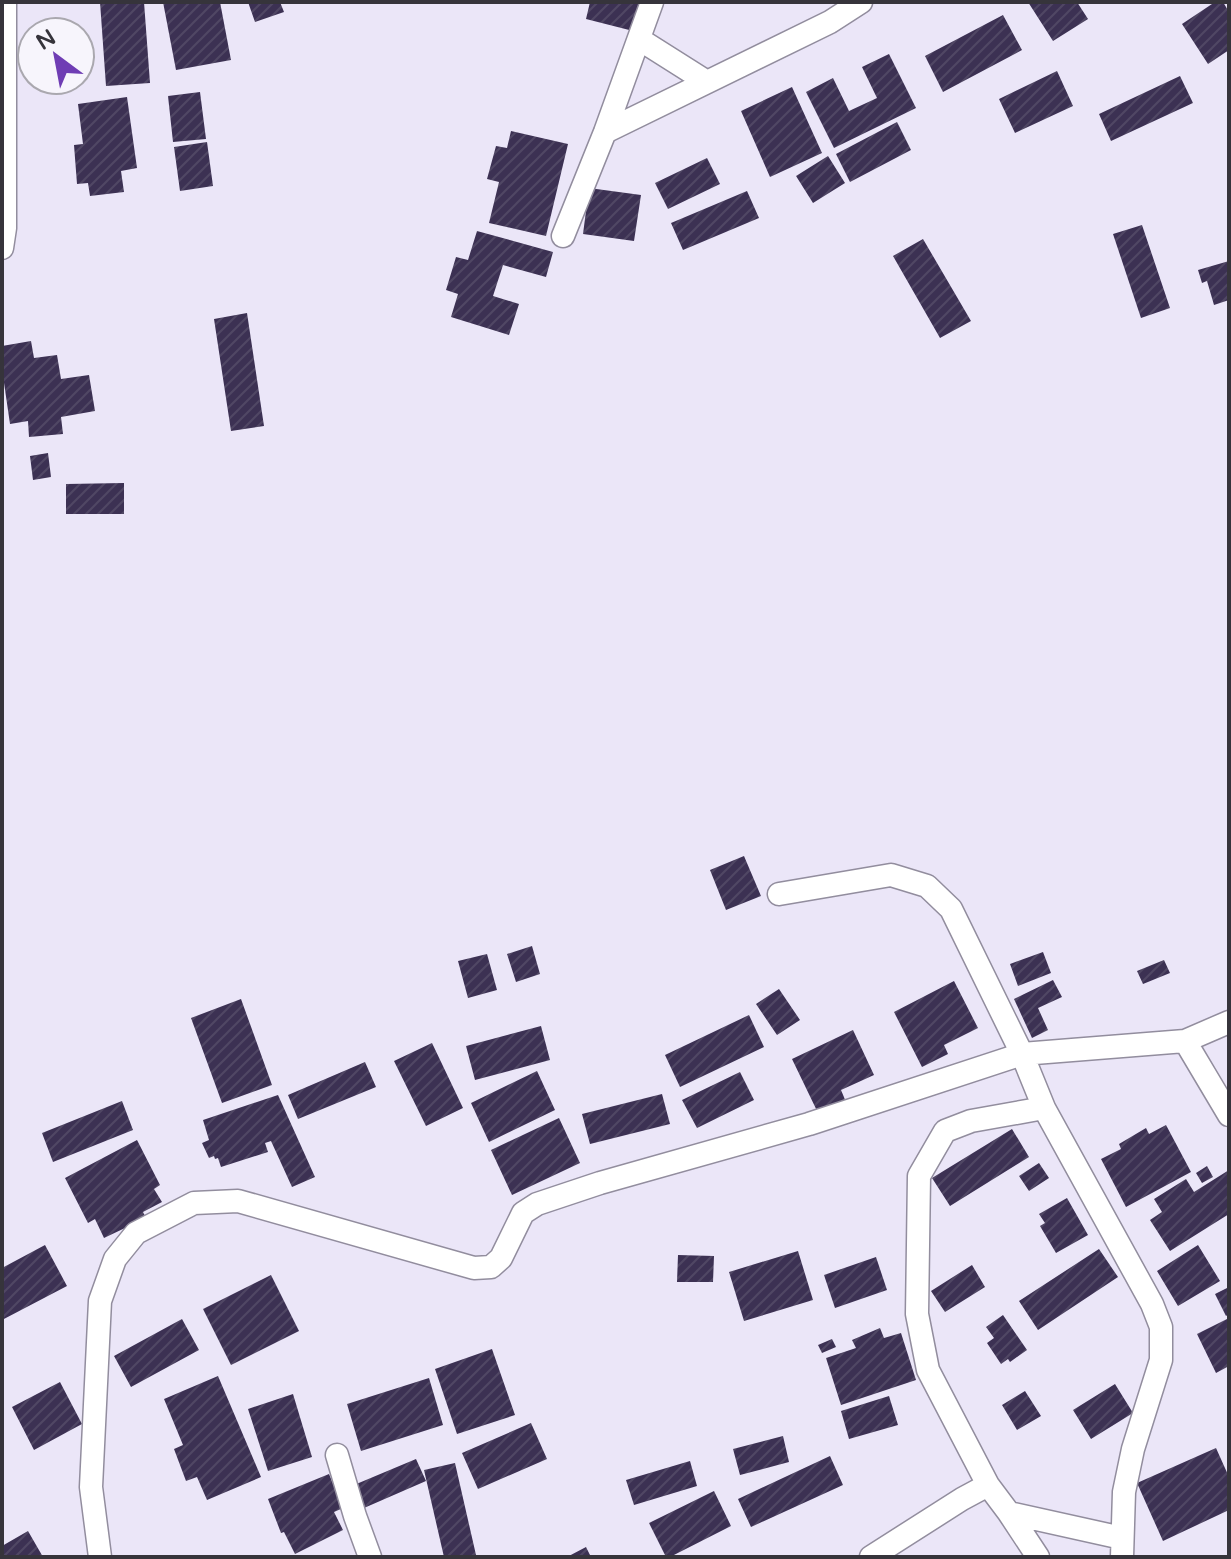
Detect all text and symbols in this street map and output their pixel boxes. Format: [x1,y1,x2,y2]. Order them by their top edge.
north arrow [16,16,96,96]
text: N [32,24,60,56]

